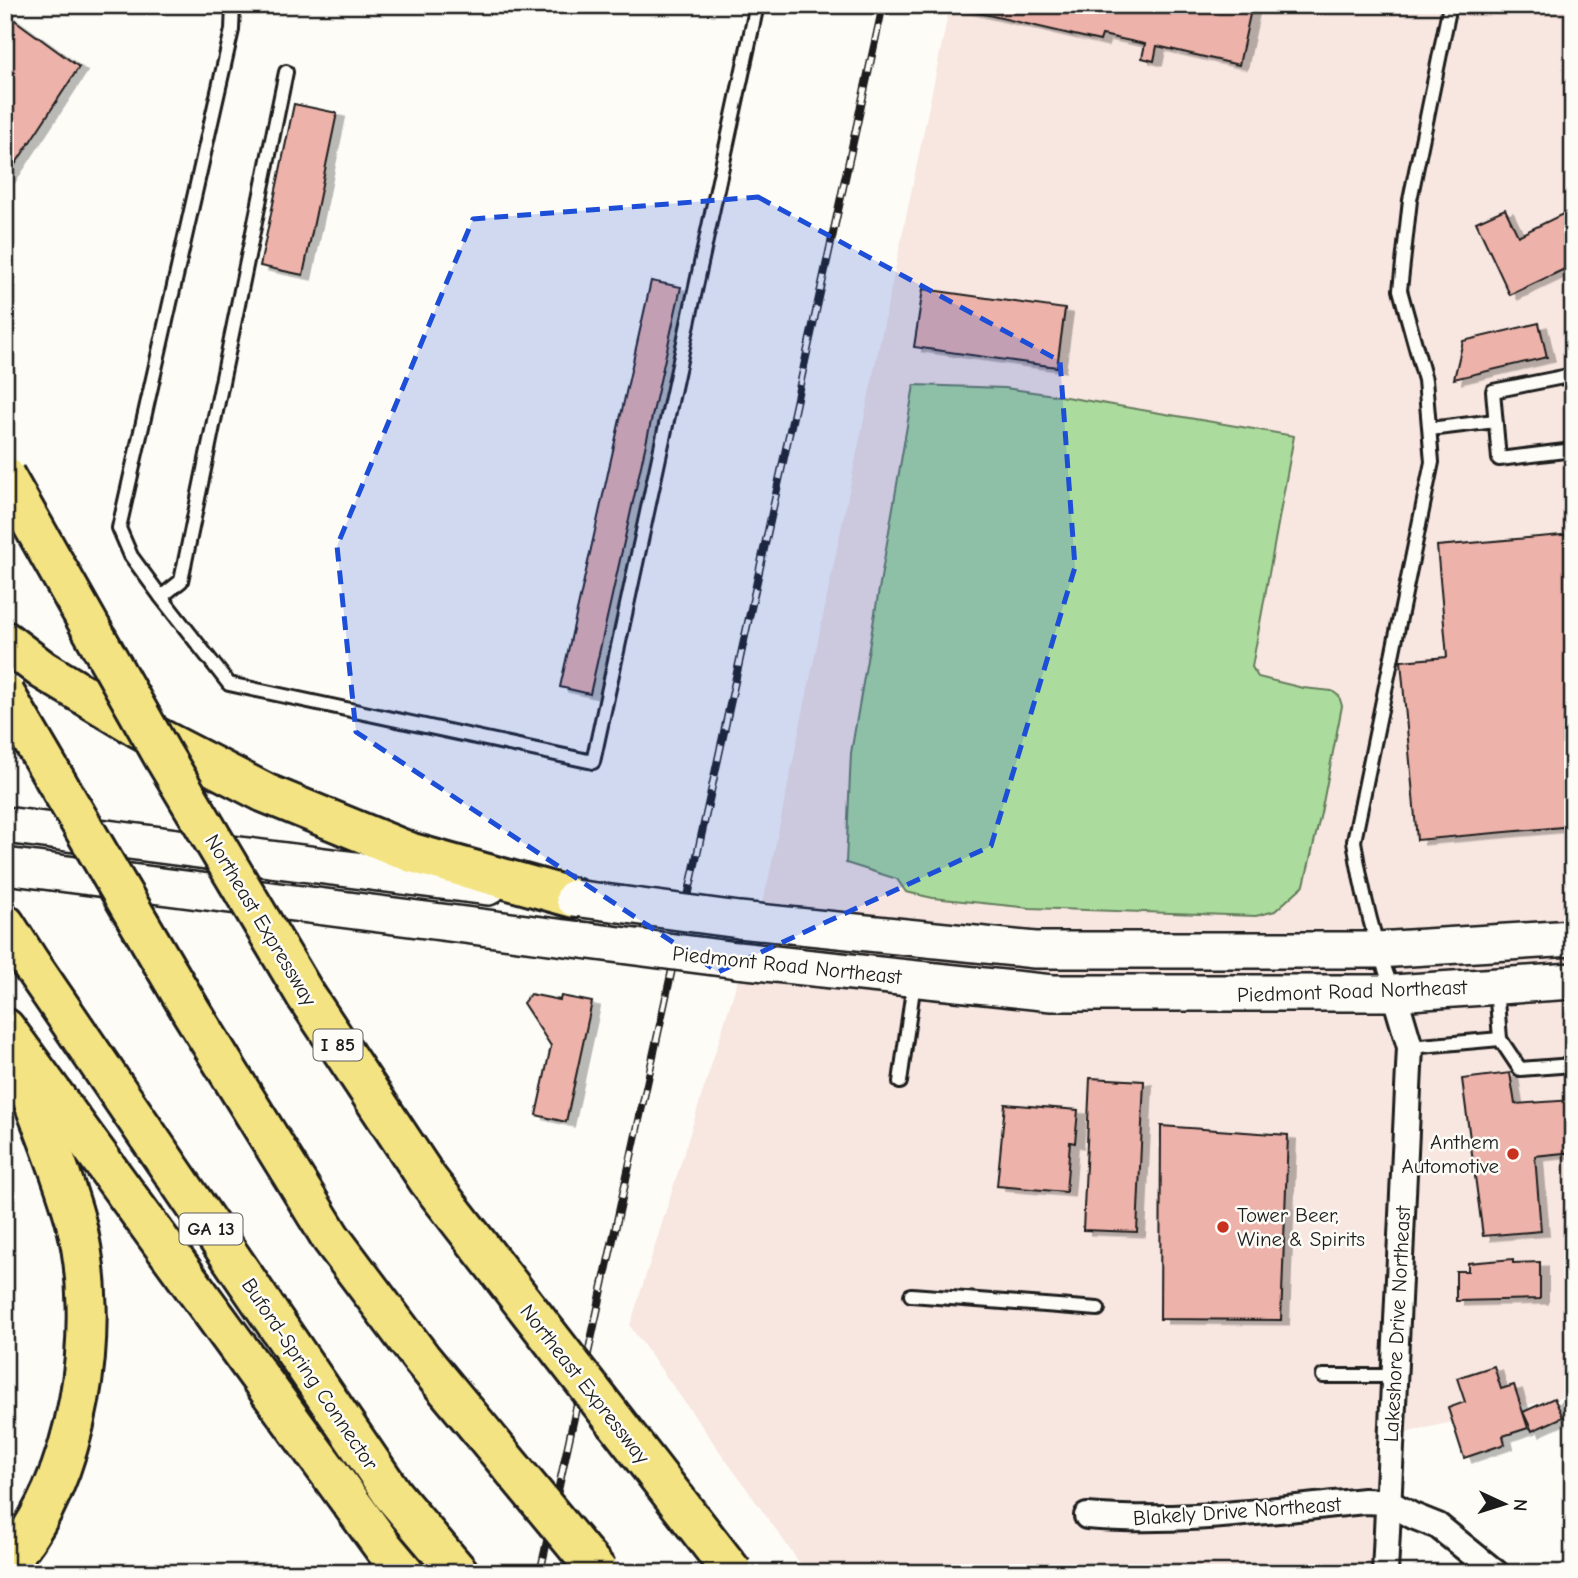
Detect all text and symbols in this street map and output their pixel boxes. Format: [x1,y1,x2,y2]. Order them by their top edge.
street label: Northeast Expressway [200,830,322,1011]
street label: Piedmont Road Northeast [671,941,904,989]
street label: Piedmont Road Northeast [1237,975,1468,1007]
road number: I 85 [314,1030,362,1060]
place label: Anthem Automotive [1402,1130,1499,1178]
marker: Anthem Automotive [1505,1146,1521,1162]
place label: Tower Beer, Wine & Spirits [1237,1203,1365,1251]
street label: Lakeshore Drive Northeast [1379,1204,1415,1443]
road number: GA 13 [180,1214,242,1245]
marker: Tower Beer, Wine & Spirits [1215,1219,1231,1235]
street label: Buford-Spring Connector [237,1274,383,1475]
street label: Northeast Expressway [515,1299,655,1469]
north arrow [1470,1470,1540,1540]
street label: Blakely Drive Northeast [1132,1492,1343,1530]
text: N [1509,1498,1531,1512]

